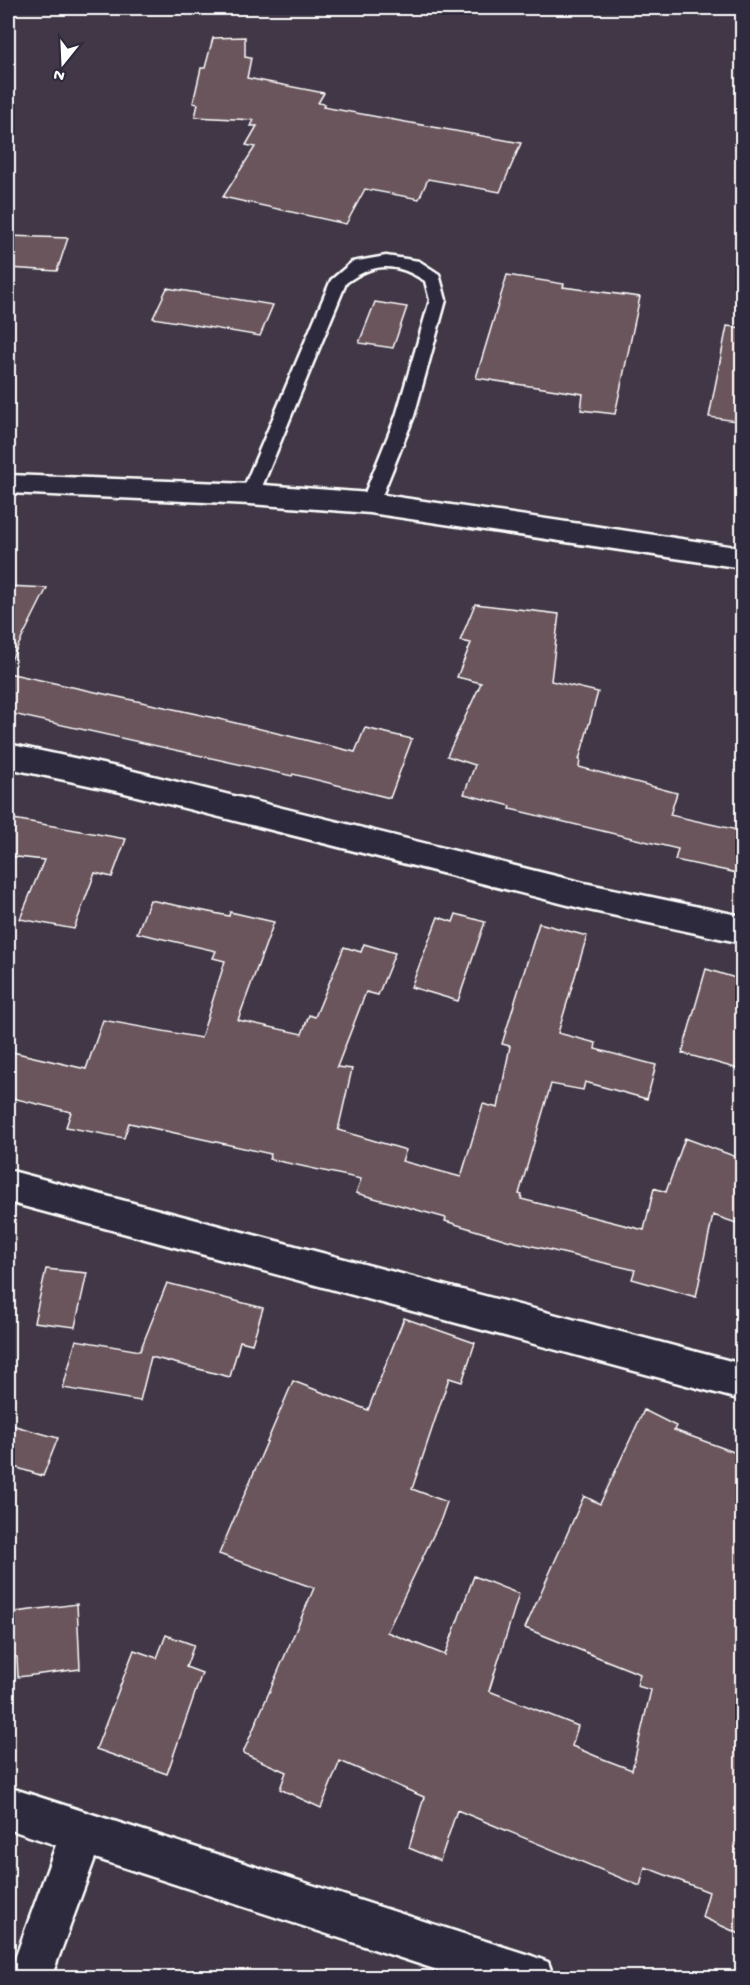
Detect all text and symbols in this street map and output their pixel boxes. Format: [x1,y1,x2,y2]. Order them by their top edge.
north arrow [33,33,93,93]
text: N [51,63,67,85]

